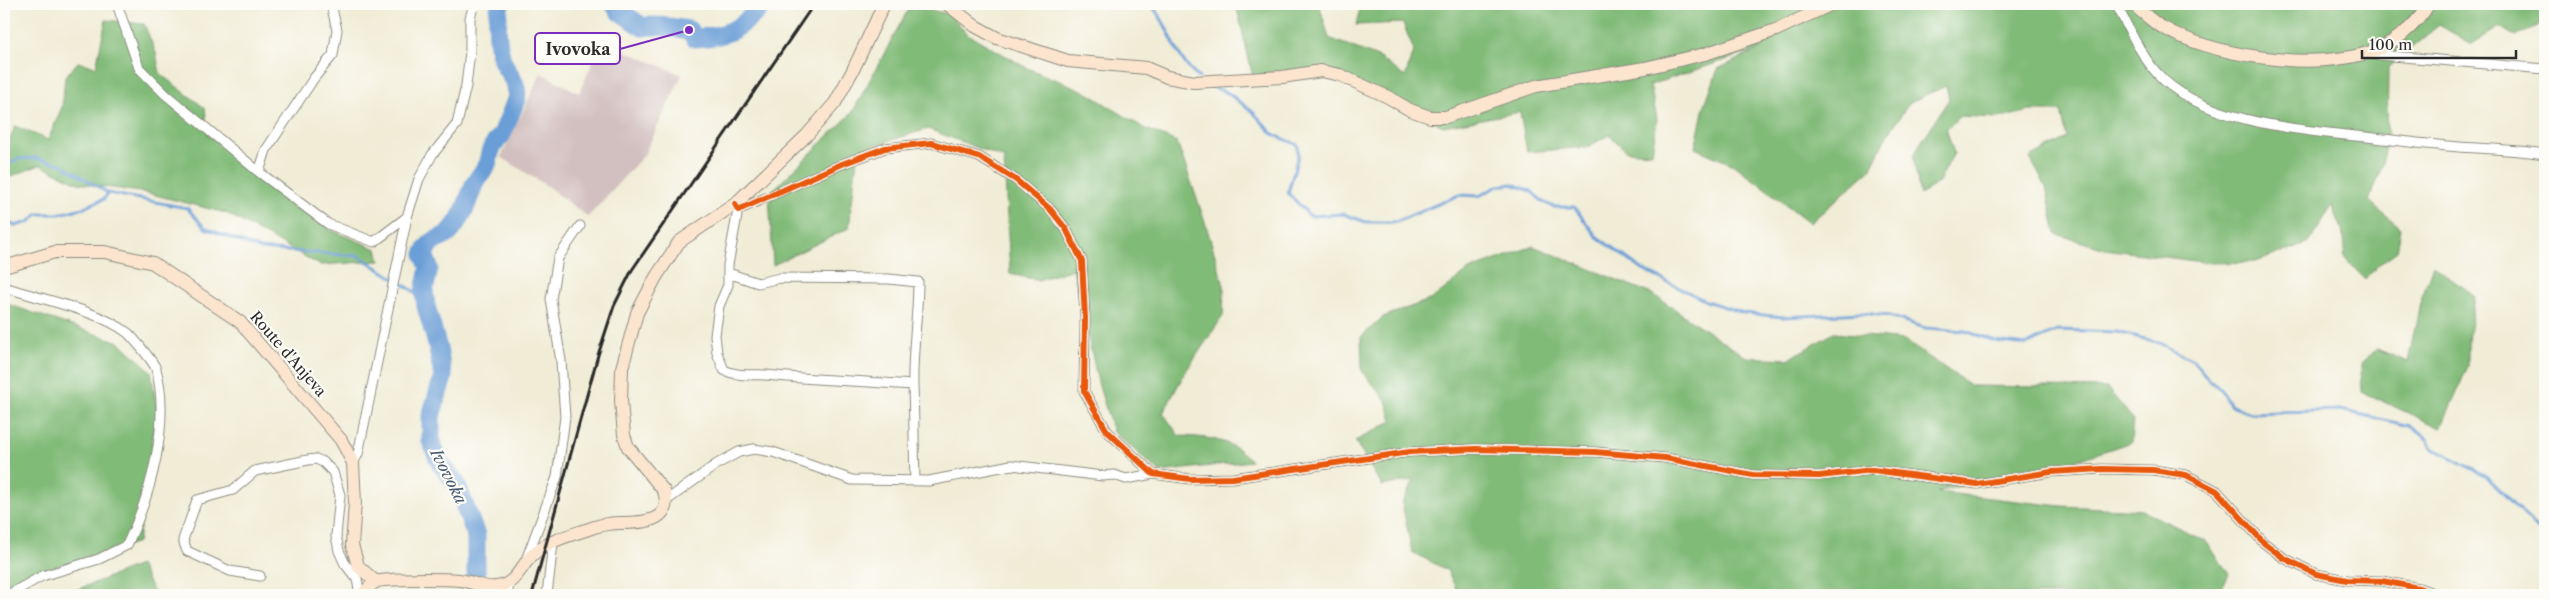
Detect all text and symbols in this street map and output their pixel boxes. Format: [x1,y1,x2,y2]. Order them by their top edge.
scale bar [2362,28,2515,60]
callout: Ivovoka [535,33,620,64]
text: 100 m [2369,35,2412,54]
text: Ivovoka [546,39,611,59]
street label: Route d'Anjeva [246,307,331,400]
water label: Ivovoka [426,443,472,508]

